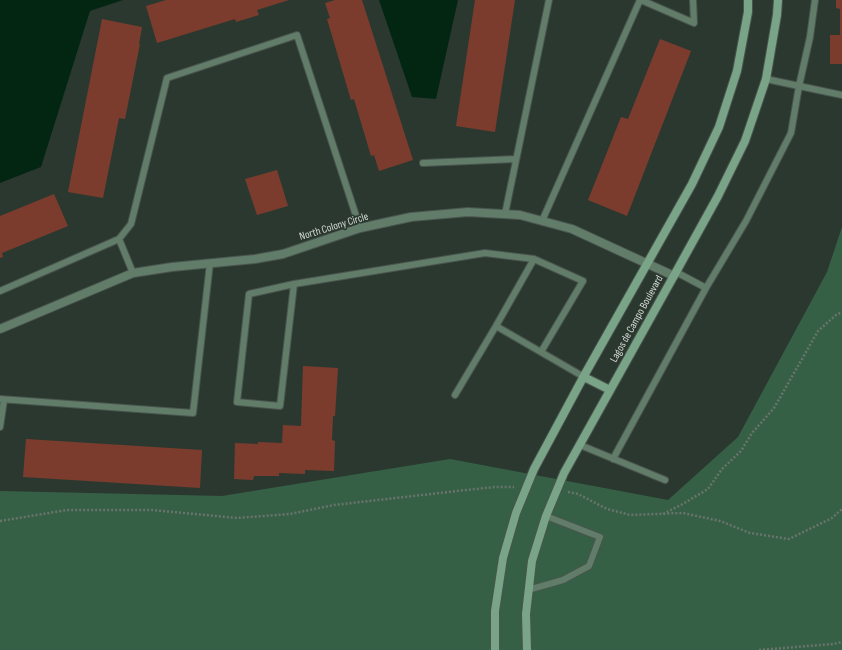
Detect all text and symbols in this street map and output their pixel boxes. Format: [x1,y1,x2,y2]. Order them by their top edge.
street label: North Colony Circle [298,210,370,244]
street label: Lagos de Campo Boulevard [608,273,666,365]

